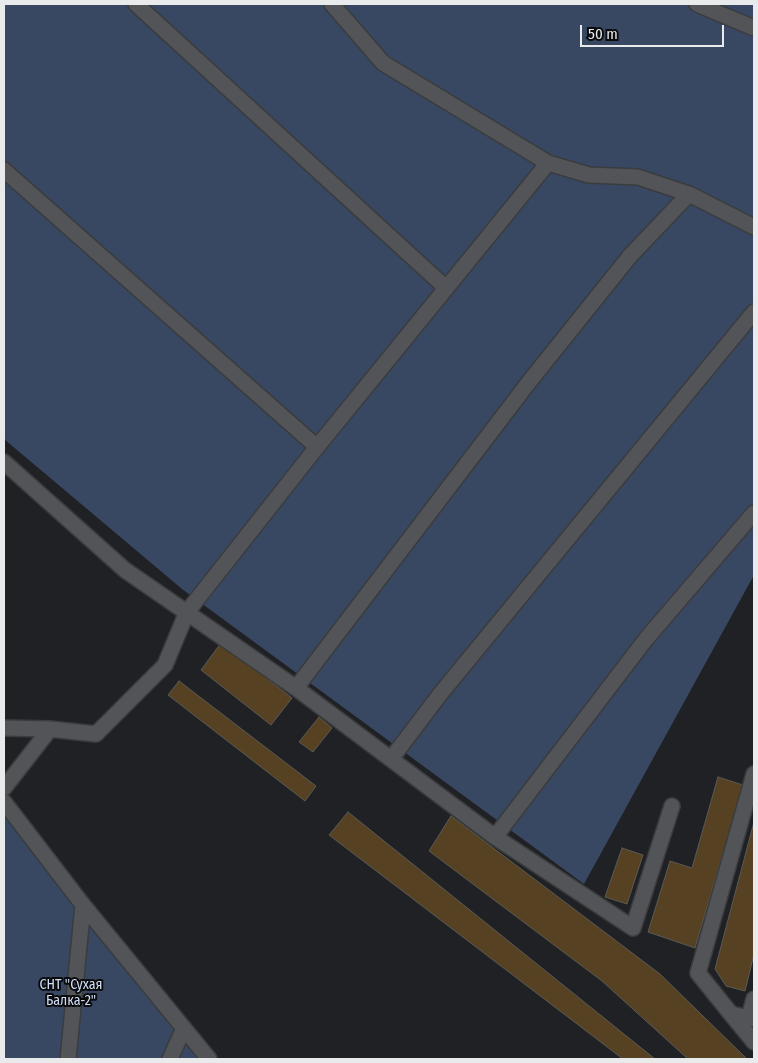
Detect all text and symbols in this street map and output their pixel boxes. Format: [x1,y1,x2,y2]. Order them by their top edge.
scale bar [583,15,727,47]
text: 50 m [588,25,618,43]
park label: СНТ "Сухая Балка-2" [39,977,103,1010]

